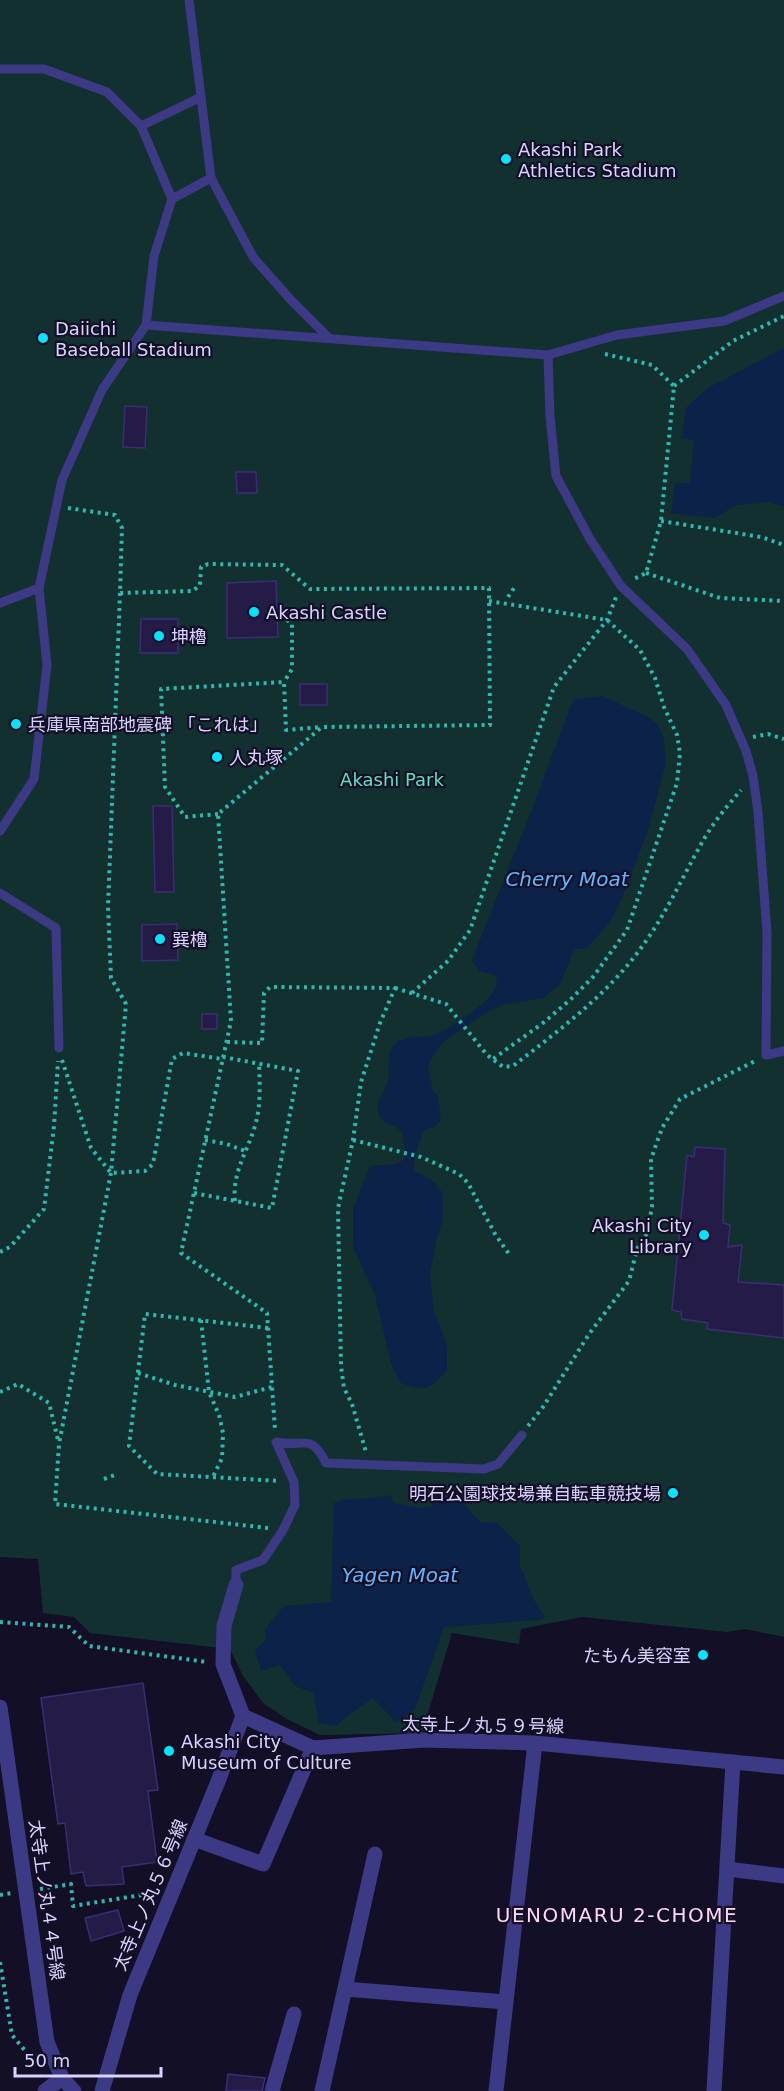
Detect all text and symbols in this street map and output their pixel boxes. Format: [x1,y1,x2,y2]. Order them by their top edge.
place label: Akashi Park Athletics Stadium [518,139,676,181]
marker: Akashi Park Athletics Stadium [499,152,513,166]
place label: Daiichi Baseball Stadium [55,318,212,360]
marker: Daiichi Baseball Stadium [36,331,50,345]
place label: Akashi Castle [266,602,387,623]
marker: Akashi Castle [247,605,261,619]
place label: 坤櫓 [171,626,207,647]
marker: 坤櫓 [152,629,166,643]
place label: 兵庫県南部地震碑 「これは」 [28,714,268,735]
marker: 兵庫県南部地震碑 「これは」 [9,717,23,731]
place label: 人丸塚 [229,747,283,768]
marker: 人丸塚 [210,750,224,764]
park label: Akashi Park [340,769,444,790]
water label: Cherry Moat [505,867,630,891]
place label: 巽櫓 [172,929,208,950]
marker: 巽櫓 [153,932,167,946]
place label: Akashi City Library [592,1215,692,1257]
marker: Akashi City Library [697,1228,711,1242]
place label: 明石公園球技場兼自転車競技場 [409,1483,661,1504]
marker: 明石公園球技場兼自転車競技場 [666,1486,680,1500]
water label: Yagen Moat [342,1563,459,1587]
place label: たもん美容室 [583,1645,691,1666]
marker: たもん美容室 [696,1648,710,1662]
street label: 太寺上ノ丸５９号線 [402,1713,564,1737]
place label: Akashi City Museum of Culture [181,1731,352,1773]
marker: Akashi City Museum of Culture [162,1744,176,1758]
street label: 太寺上ノ丸５６号線 [109,1816,191,1974]
street label: 太寺上ノ丸４４号線 [25,1818,69,1982]
district label: UENOMARU 2-CHOME [496,1903,738,1927]
scale bar [15,2040,160,2078]
text: 50 m [24,2050,70,2071]

